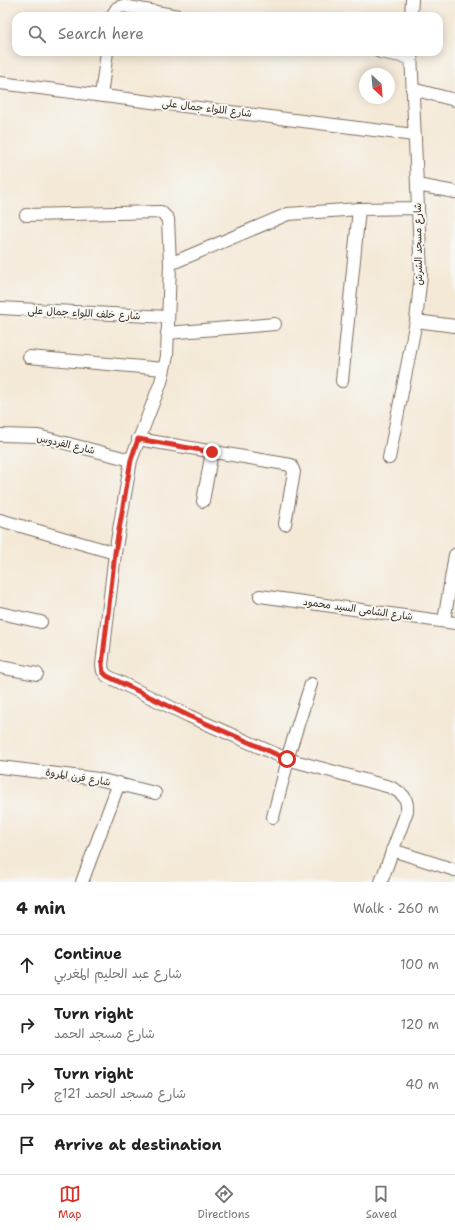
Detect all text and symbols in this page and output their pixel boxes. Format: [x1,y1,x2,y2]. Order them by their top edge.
search box [12,12,443,56]
icon: search [26,23,48,45]
text: Search here [58,24,144,44]
north arrow [359,68,395,104]
street label: شارع اللواء جمال على [161,96,253,121]
street label: شارع مسجد الشرش [411,202,426,285]
street label: شارع خلف اللواء جمال على [27,304,141,323]
street label: شارع الفردوس [35,431,97,458]
route end [203,443,221,461]
street label: شارع الشامى السيد محمود [302,595,414,624]
route start [278,750,296,768]
street label: شارع فرن المروة [44,765,112,790]
text: 4 min [16,897,66,919]
text: Walk · 260 m [353,900,439,917]
text: Continue [54,944,122,964]
icon: ahead [16,954,38,976]
text: 100 m [400,956,439,973]
text: شارع عبد الحليم المغربي [54,965,182,982]
text: Turn right [54,1004,134,1024]
icon: right [16,1014,38,1036]
text: 120 m [401,1016,439,1033]
text: شارع مسجد الحمد [54,1025,155,1042]
text: Turn right [54,1064,134,1084]
icon: right [16,1074,38,1096]
text: 40 m [405,1076,439,1093]
text: شارع مسجد الحمد 121ج [54,1085,186,1102]
icon: arrive [16,1134,38,1156]
text: Arrive at destination [54,1135,222,1155]
tab: Map [58,1183,82,1222]
tab: Directions [197,1183,250,1222]
tab: Saved [366,1183,397,1222]

